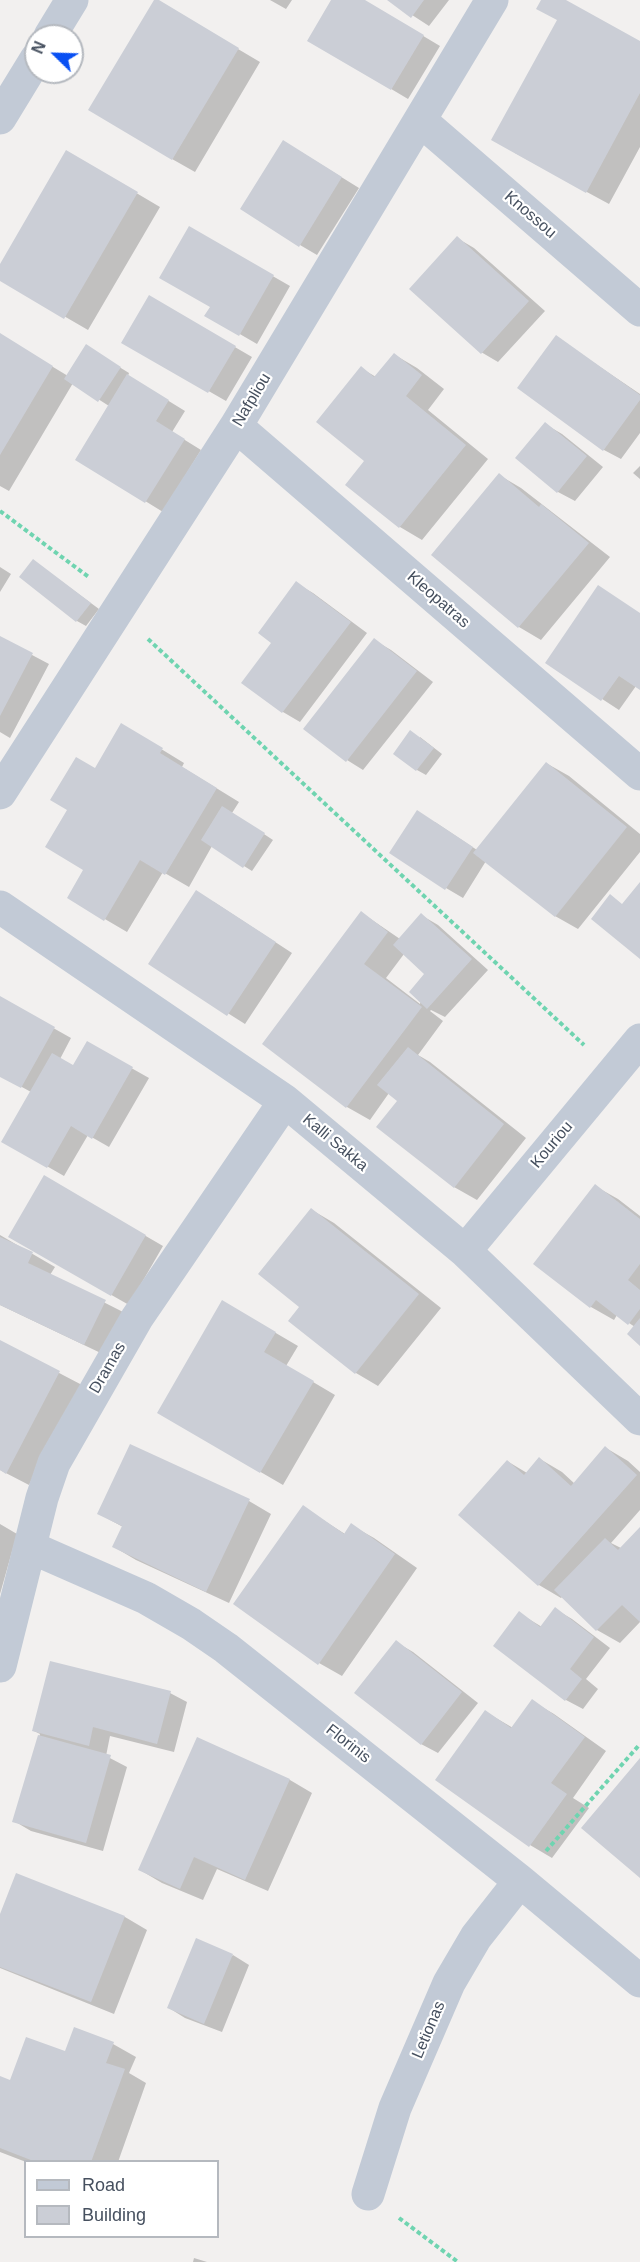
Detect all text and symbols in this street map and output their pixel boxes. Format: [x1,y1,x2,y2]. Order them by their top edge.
north arrow [24,24,84,84]
text: N [29,39,49,56]
street label: Knossou [500,187,560,243]
street label: Nafpliou [229,370,275,430]
street label: Kleopatras [403,568,473,632]
street label: Kalli Sakka [299,1110,371,1176]
street label: Kouriou [527,1118,577,1172]
street label: Dramas [86,1339,130,1397]
street label: Florinis [322,1721,374,1767]
street label: Letionas [408,1998,450,2062]
legend [24,2160,219,2238]
text: Road [82,2175,125,2195]
text: Building [82,2205,146,2225]

